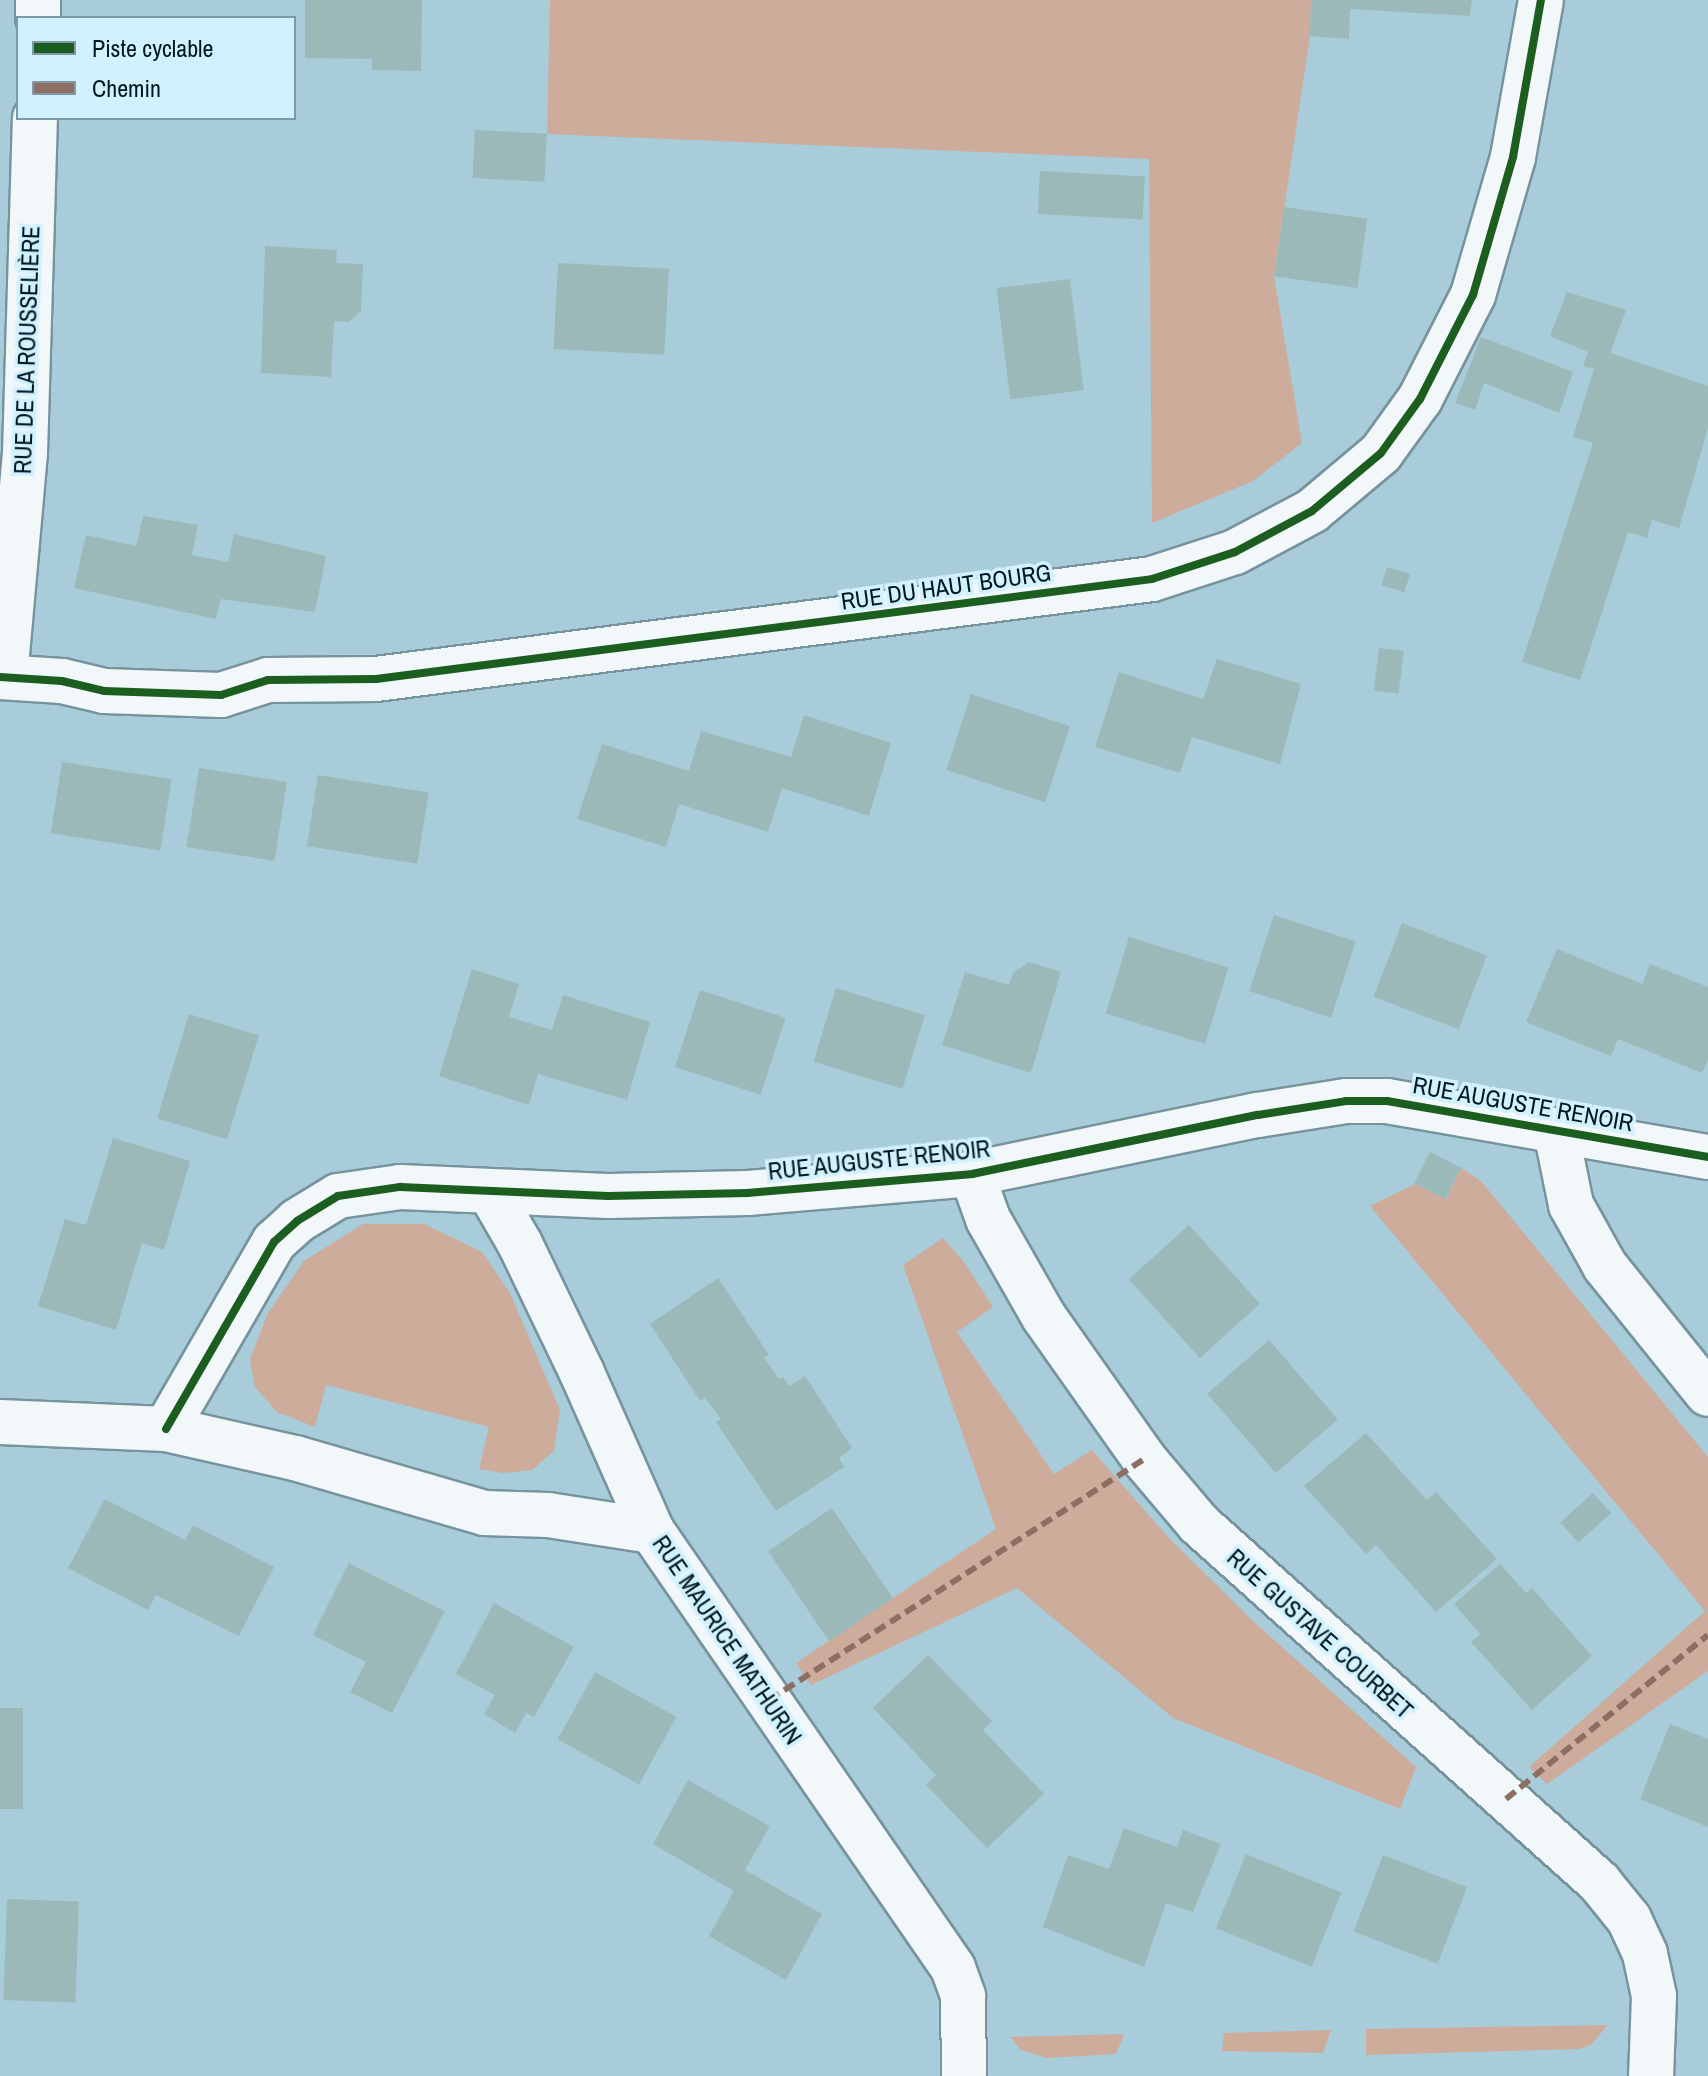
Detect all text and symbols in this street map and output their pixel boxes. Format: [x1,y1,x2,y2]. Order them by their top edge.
legend [16,16,296,120]
text: Piste cyclable [92,32,213,64]
text: Chemin [92,72,161,104]
street label: RUE DE LA ROUSSELIÈRE [8,225,46,475]
street label: RUE DU HAUT BOURG [839,558,1053,616]
street label: RUE AUGUSTE RENOIR [1410,1070,1636,1138]
street label: RUE AUGUSTE RENOIR [766,1134,992,1186]
street label: RUE MAURICE MATHURIN [646,1530,808,1750]
street label: RUE GUSTAVE COURBET [1221,1543,1419,1725]

